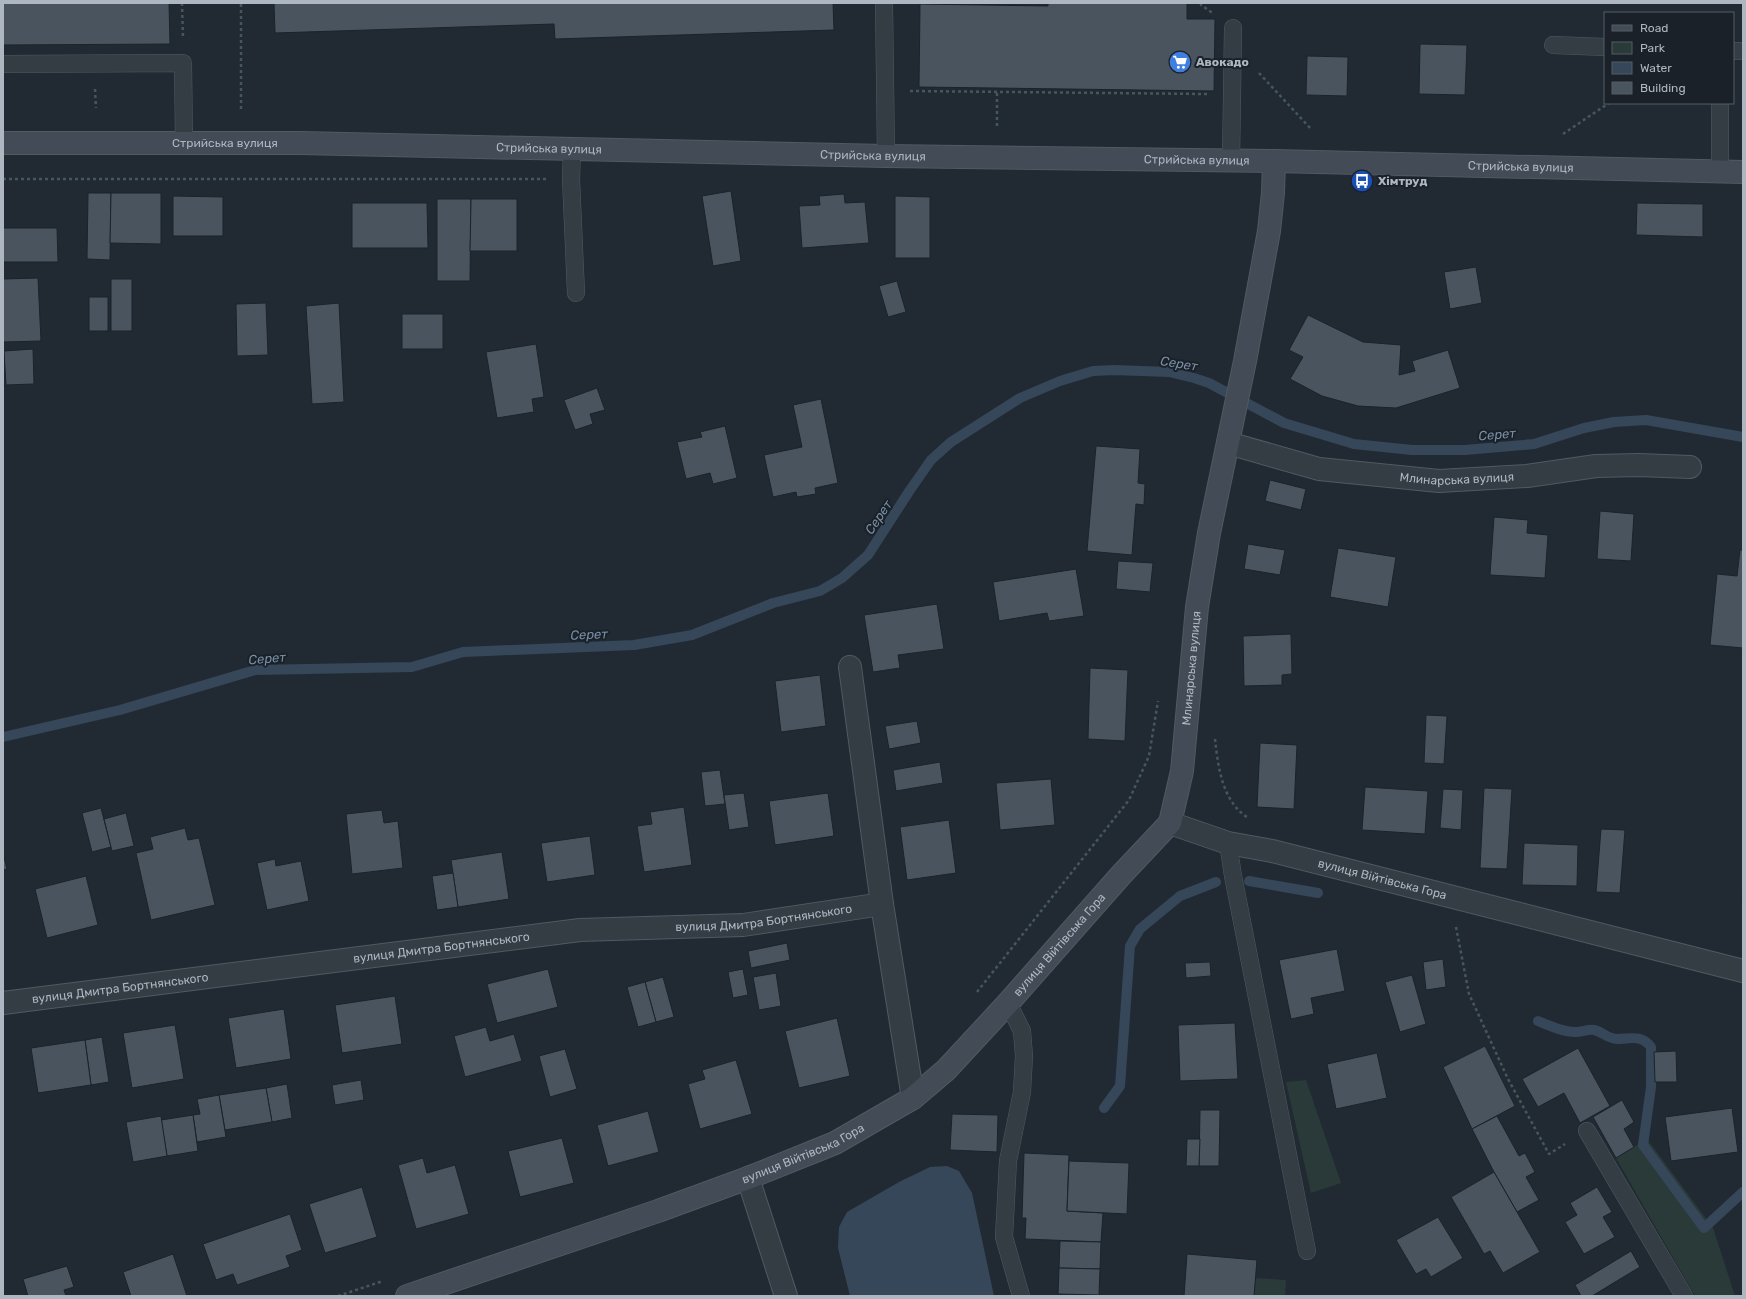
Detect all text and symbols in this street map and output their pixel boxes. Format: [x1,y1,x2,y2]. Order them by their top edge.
legend [1604,12,1734,104]
text: Road [1640,21,1668,35]
text: Park [1640,41,1666,55]
supermarket icon: Авокадо [1167,49,1193,75]
place label: Авокадо [1196,55,1249,69]
text: Water [1640,61,1672,75]
text: Building [1640,81,1686,95]
street label: Стрийська вулиця [172,136,278,150]
street label: Стрийська вулиця [496,140,602,157]
street label: Стрийська вулиця [820,148,926,164]
street label: Стрийська вулиця [1144,152,1250,168]
street label: Стрийська вулиця [1468,159,1574,175]
bus stop icon: Хімтруд [1349,168,1375,194]
place label: Хімтруд [1378,174,1427,188]
water label: Серет [1159,353,1200,374]
water label: Серет [1478,425,1518,444]
street label: Млинарська вулиця [1399,470,1514,488]
water label: Серет [862,496,896,537]
street label: Млинарська вулиця [1179,610,1204,726]
water label: Серет [570,626,609,643]
water label: Серет [248,649,288,668]
street label: вулиця Війтівська Гора [1317,856,1448,902]
street label: вулиця Війтівська Гора [1010,890,1108,999]
street label: вулиця Дмитра Бортнянського [675,902,853,934]
street label: вулиця Дмитра Бортнянського [352,929,531,966]
street label: вулиця Дмитра Бортнянського [31,970,209,1006]
street label: вулиця Війтівська Гора [740,1121,867,1187]

